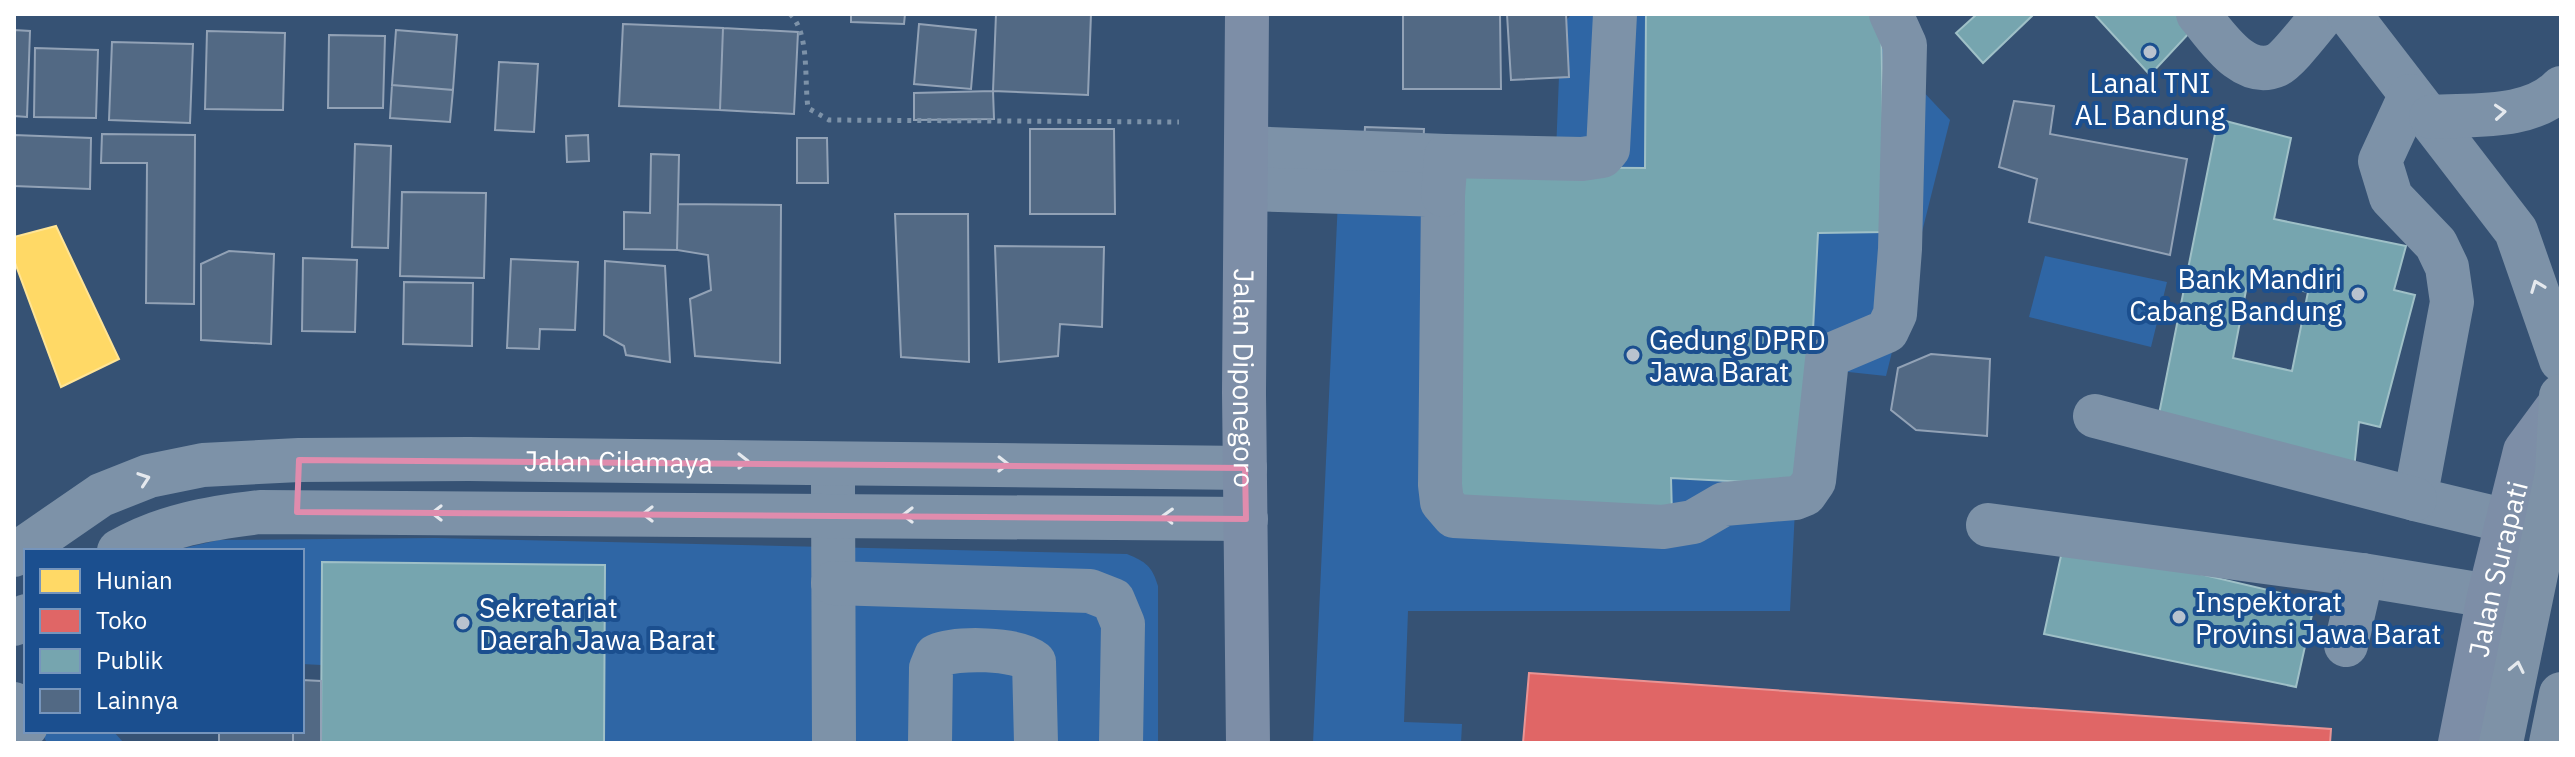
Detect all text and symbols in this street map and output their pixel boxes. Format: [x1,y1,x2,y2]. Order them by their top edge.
marker: Lanal TNI AL Bandung [2141,43,2159,61]
place label: Lanal TNI AL Bandung [2075,64,2225,133]
one-way arrow [2494,104,2507,121]
place label: Bank Mandiri Cabang Bandung [2129,260,2342,329]
street label: Jalan Diponegoro [1225,268,1264,488]
one-way arrow [2530,280,2547,294]
marker: Bank Mandiri Cabang Bandung [2349,285,2367,303]
place label: Gedung DPRD Jawa Barat [1649,321,1826,390]
marker: Gedung DPRD Jawa Barat [1624,346,1642,364]
street label: Jalan Cilamaya [524,441,713,480]
one-way arrow [737,452,750,470]
one-way arrow [997,455,1010,473]
one-way arrow [136,472,150,488]
street label: Jalan Surapati [2459,477,2535,660]
one-way arrow [430,504,443,522]
one-way arrow [641,505,654,523]
one-way arrow [901,506,914,524]
one-way arrow [1161,508,1174,525]
legend [24,549,304,733]
text: Hunian [96,564,173,596]
place label: Inspektorat Provinsi Jawa Barat [2195,583,2441,652]
place label: Sekretariat Daerah Jawa Barat [479,589,716,658]
text: Toko [96,604,147,636]
marker: Inspektorat Provinsi Jawa Barat [2170,608,2188,626]
marker: Sekretariat Daerah Jawa Barat [454,614,472,632]
text: Publik [96,644,164,676]
one-way arrow [2507,660,2524,673]
text: Lainnya [96,684,179,716]

